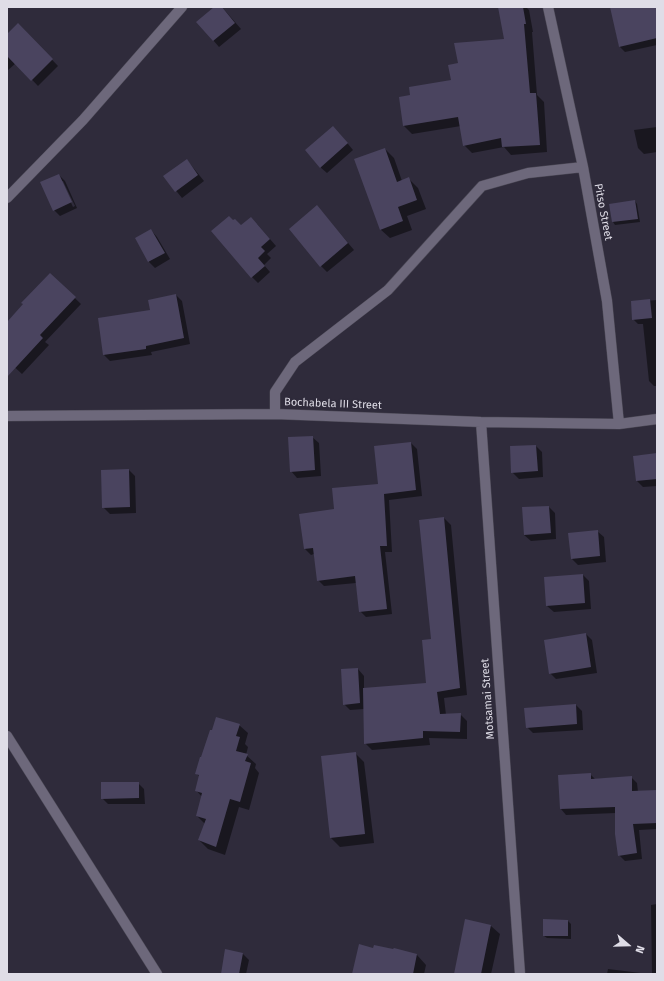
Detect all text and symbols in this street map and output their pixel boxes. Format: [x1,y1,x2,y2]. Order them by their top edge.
street label: Pitso Street [591,182,615,242]
street label: Bochabela III Street [284,396,382,412]
street label: Motsamai Street [479,658,497,740]
north arrow [608,925,648,965]
text: N [632,944,647,955]

